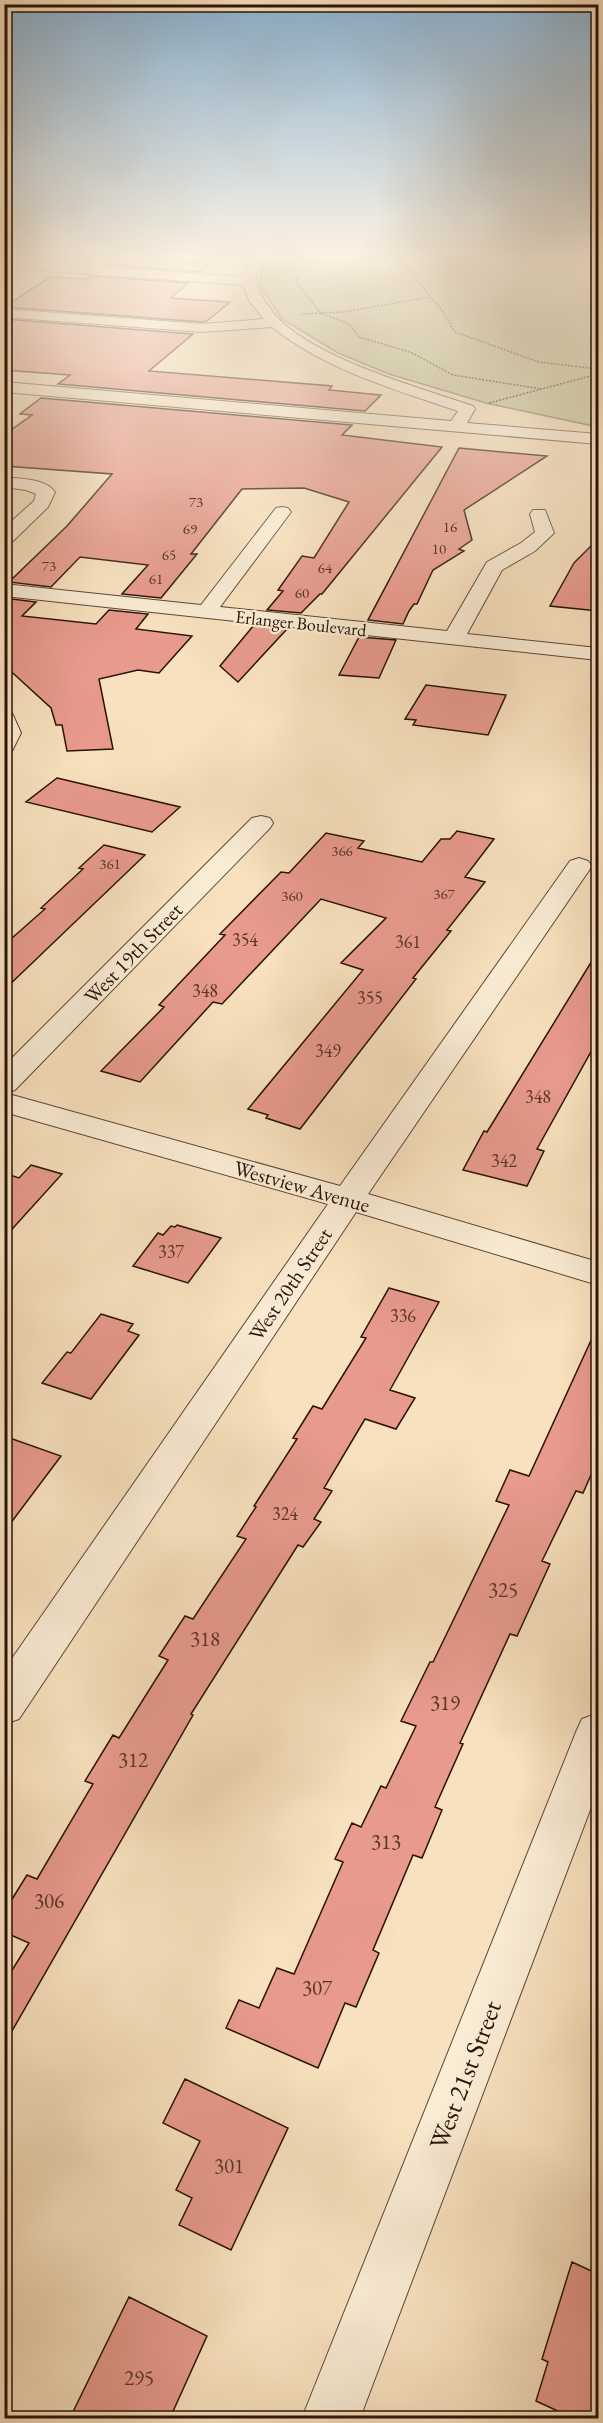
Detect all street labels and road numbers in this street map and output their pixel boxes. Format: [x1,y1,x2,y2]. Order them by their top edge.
street label: Erlanger Boulevard [234,605,369,641]
street label: West 19th Street [78,896,188,1009]
street label: Westview Avenue [231,1154,373,1218]
street label: West 20th Street [242,1222,338,1346]
street label: West 21st Street [421,1996,509,2154]

